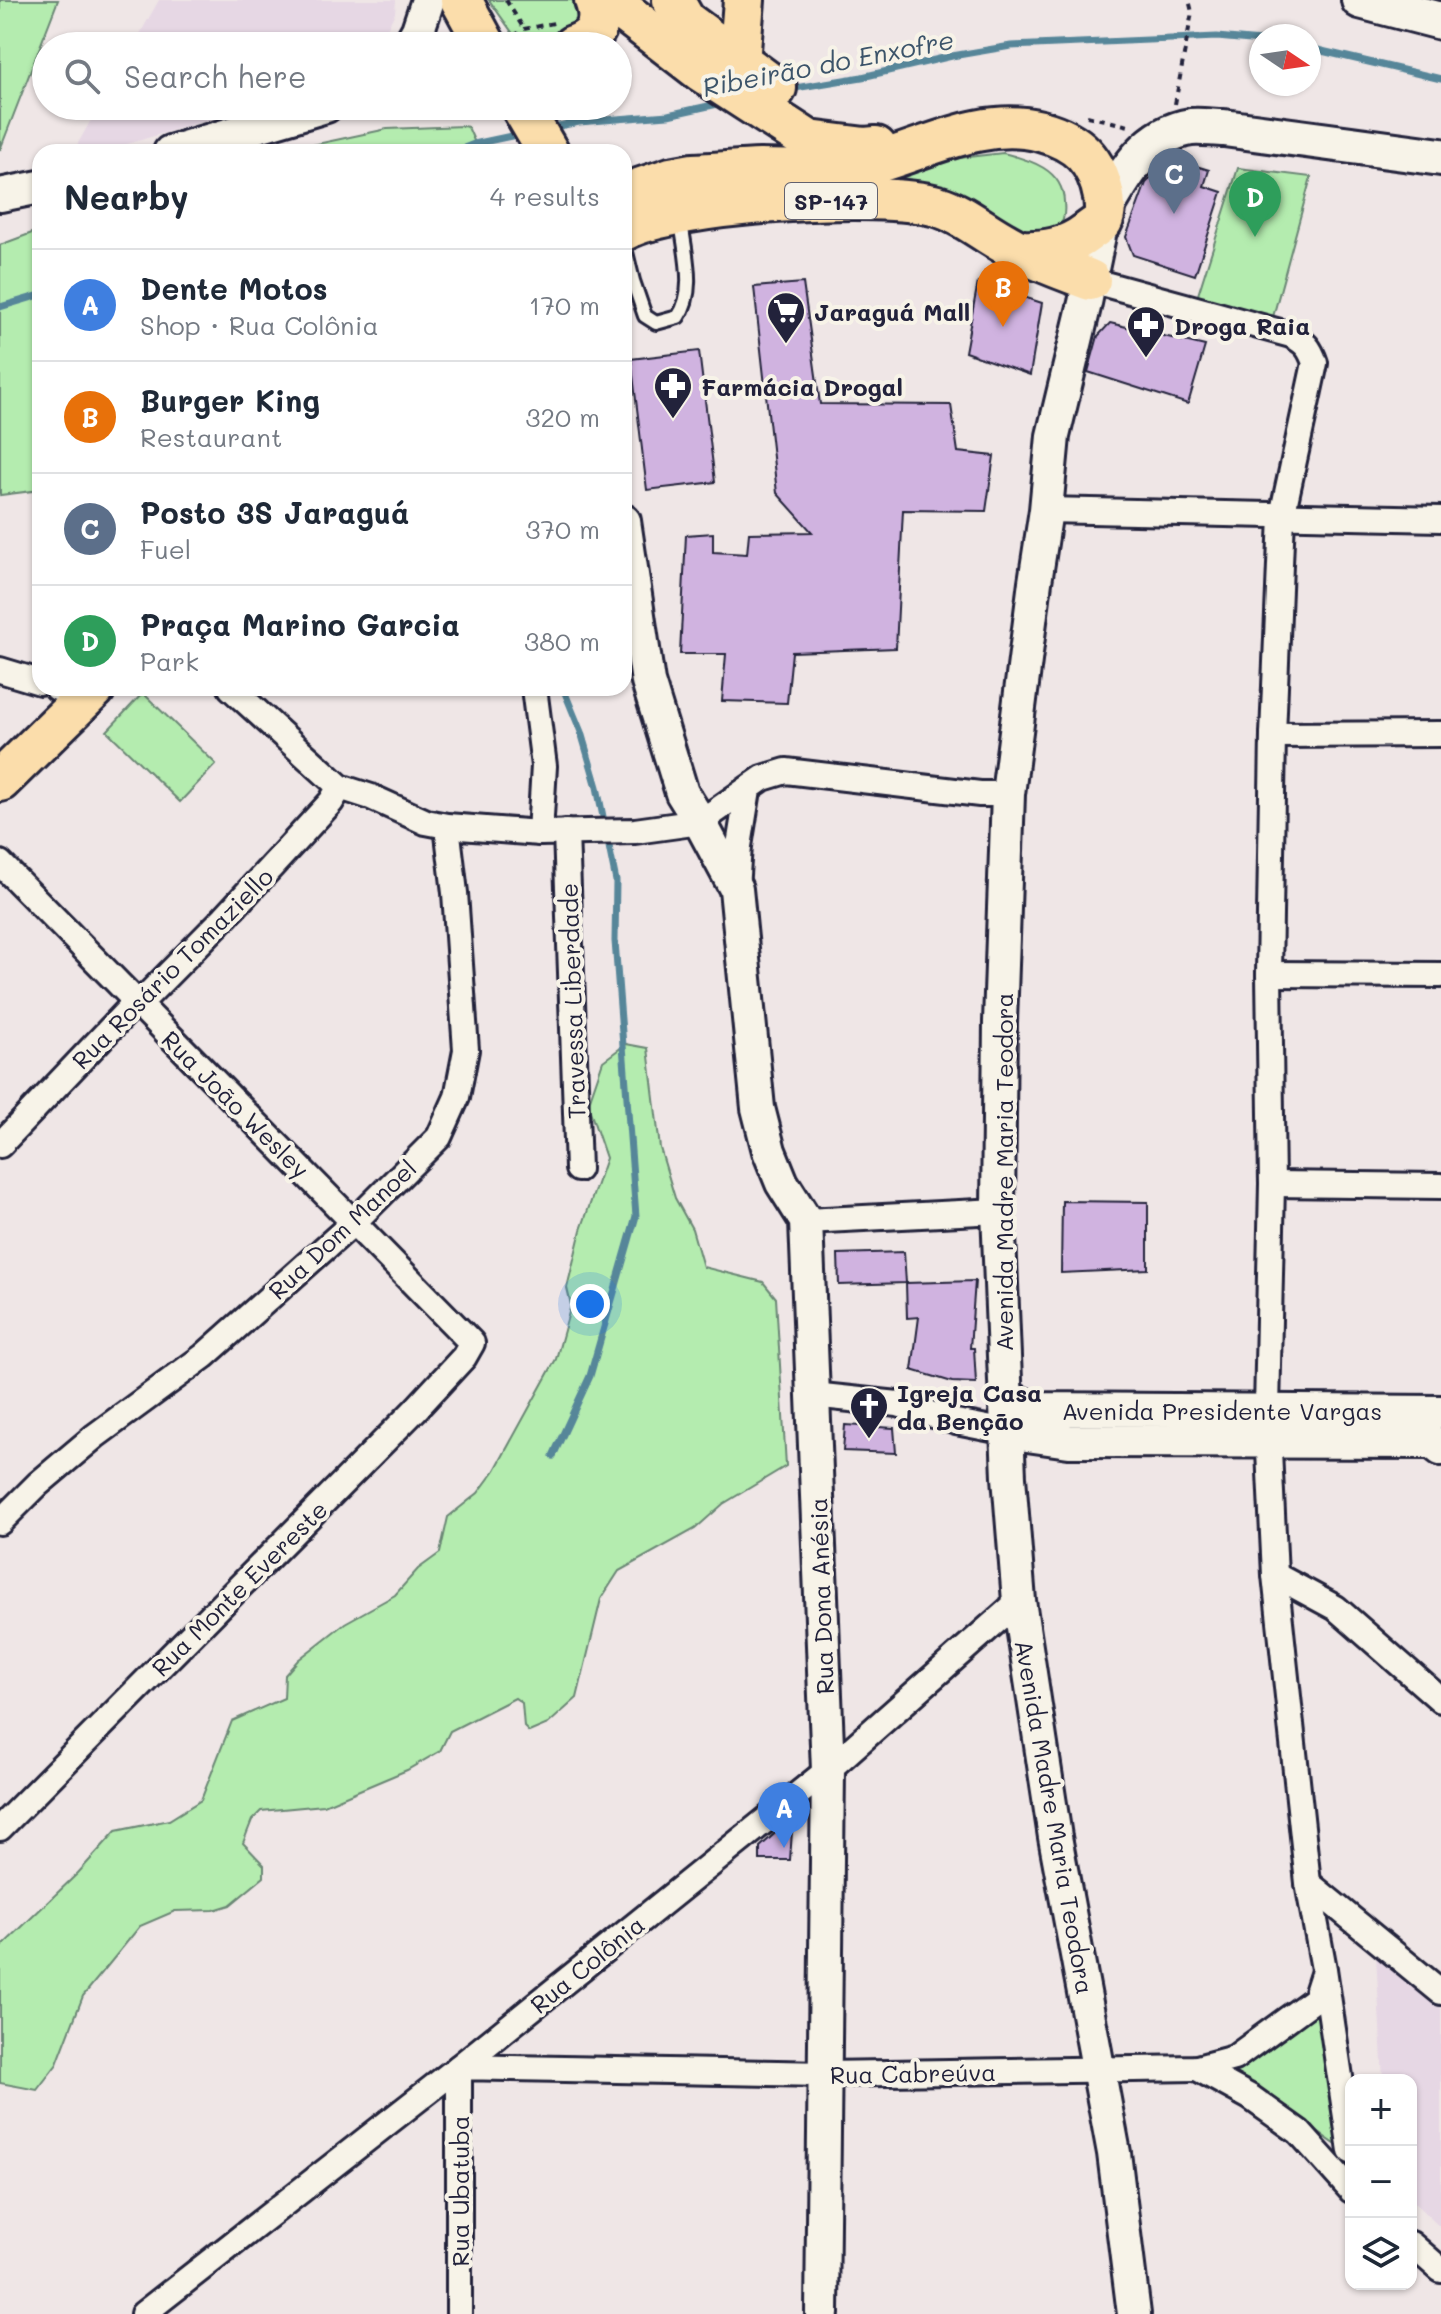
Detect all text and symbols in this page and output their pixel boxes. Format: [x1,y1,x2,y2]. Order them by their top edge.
water label: Ribeirão do Enxofre [699,22,957,104]
north arrow [1249,24,1321,96]
search box [32,32,632,120]
icon: search [60,54,104,98]
text: Search here [124,56,307,96]
pin: C [1148,148,1200,214]
pin: D [1229,171,1281,237]
text: Nearby [64,174,189,219]
text: 4 results [490,179,600,213]
road number: SP-147 [785,183,877,219]
pin: B [977,261,1029,327]
text: Dente Motos [140,268,328,308]
text: A [81,288,99,322]
text: 170 m [529,288,600,322]
supermarket icon: Jaraguá Mall [765,290,807,345]
place label: Jaraguá Mall [814,296,970,327]
pharmacy icon: Droga Raia [1125,304,1167,359]
text: Shop · Rua Colônia [140,308,379,342]
place label: Droga Raia [1174,310,1310,341]
pharmacy icon: Farmácia Drogal [652,365,694,420]
place label: Farmácia Drogal [701,371,903,402]
text: Burger King [140,380,320,420]
text: B [81,400,99,434]
text: 320 m [525,400,600,434]
text: Restaurant [140,420,282,454]
text: Posto 3S Jaraguá [140,492,409,532]
text: C [80,512,100,546]
text: 370 m [525,512,600,546]
text: Fuel [140,532,191,566]
text: Praça Marino Garcia [140,604,460,644]
text: D [81,624,99,658]
text: 380 m [524,624,600,658]
text: Park [140,644,199,678]
street label: Rua Rosário Tomaziello [65,861,279,1075]
street label: Travessa Liberdade [552,882,592,1120]
street label: Avenida Madre Maria Teodora [988,992,1019,1352]
street label: Rua João Wesley [156,1024,316,1184]
street label: Rua Dom Manoel [262,1152,422,1306]
your location [570,1284,610,1324]
place label: Igreja Casa da Benção [897,1377,1042,1436]
church icon: Igreja Casa da Benção [848,1385,890,1440]
street label: Avenida Presidente Vargas [1062,1395,1382,1426]
street label: Rua Monte Evereste [145,1494,333,1682]
street label: Rua Dona Anésia [802,1497,840,1695]
street label: Avenida Madre Maria Teodora [1009,1637,1101,1997]
pin: A [758,1782,810,1848]
street label: Rua Colônia [523,1908,651,2020]
street label: Rua Cabreúva [830,2056,996,2090]
map controls [1345,2074,1417,2290]
button: + [1345,2074,1417,2146]
street label: Rua Ubatuba [444,2115,475,2267]
button: − [1345,2146,1417,2218]
button: layers [1345,2218,1417,2290]

